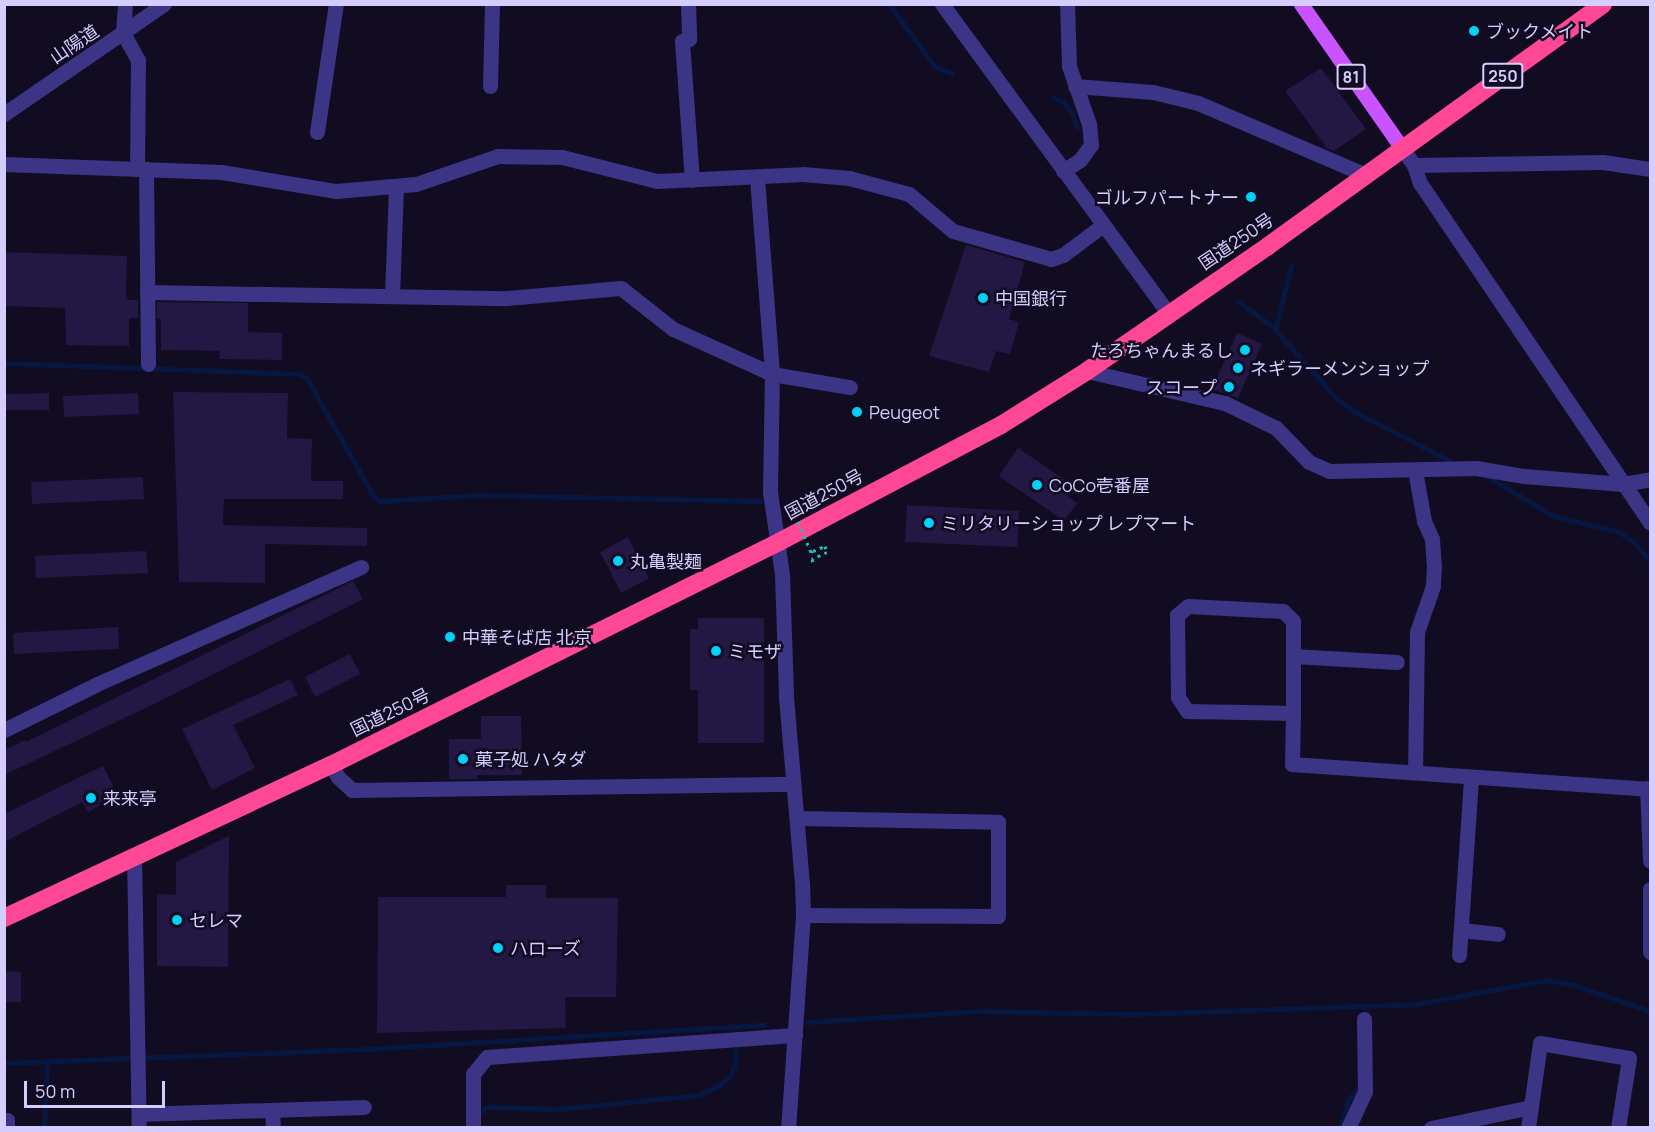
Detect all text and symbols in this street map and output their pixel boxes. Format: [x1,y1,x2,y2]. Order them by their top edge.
street label: 山陽道 [46,20,102,68]
place label: ブックメイト [1486,20,1594,42]
marker: ブックメイト [1467,24,1481,38]
road number: 250 [1482,63,1524,89]
road number: 81 [1336,64,1366,90]
place label: ゴルフパートナー [1095,186,1239,208]
marker: ゴルフパートナー [1244,190,1258,204]
street label: 国道250号 [1194,208,1278,274]
place label: 中国銀行 [995,287,1067,309]
marker: 中国銀行 [976,291,990,305]
place label: たろちゃんまるし [1089,339,1233,361]
marker: たろちゃんまるし [1238,343,1252,357]
place label: ネギラーメンショップ [1250,357,1430,379]
marker: ネギラーメンショップ [1231,361,1245,375]
place label: スコープ [1145,376,1217,398]
marker: スコープ [1222,380,1236,394]
place label: Peugeot [869,401,940,423]
marker: Peugeot [850,405,864,419]
street label: 国道250号 [781,464,867,524]
place label: CoCo壱番屋 [1049,474,1150,496]
marker: CoCo壱番屋 [1030,478,1044,492]
place label: ミリタリーショップ レプマート [941,512,1197,534]
marker: ミリタリーショップ レプマート [922,516,936,530]
place label: 丸亀製麺 [630,550,702,572]
marker: 丸亀製麺 [611,554,625,568]
place label: 中華そば店 北京 [462,626,592,648]
marker: 中華そば店 北京 [443,630,457,644]
place label: ミモザ [728,640,782,662]
marker: ミモザ [709,644,723,658]
street label: 国道250号 [347,684,433,740]
place label: 菓子処 ハタダ [475,748,587,770]
marker: 菓子処 ハタダ [456,752,470,766]
place label: 来来亭 [103,787,157,809]
marker: 来来亭 [84,791,98,805]
place label: セレマ [189,909,243,931]
marker: セレマ [170,913,184,927]
place label: ハローズ [510,937,582,959]
marker: ハローズ [491,941,505,955]
scale bar [27,1069,168,1107]
text: 50 m [35,1079,75,1103]

